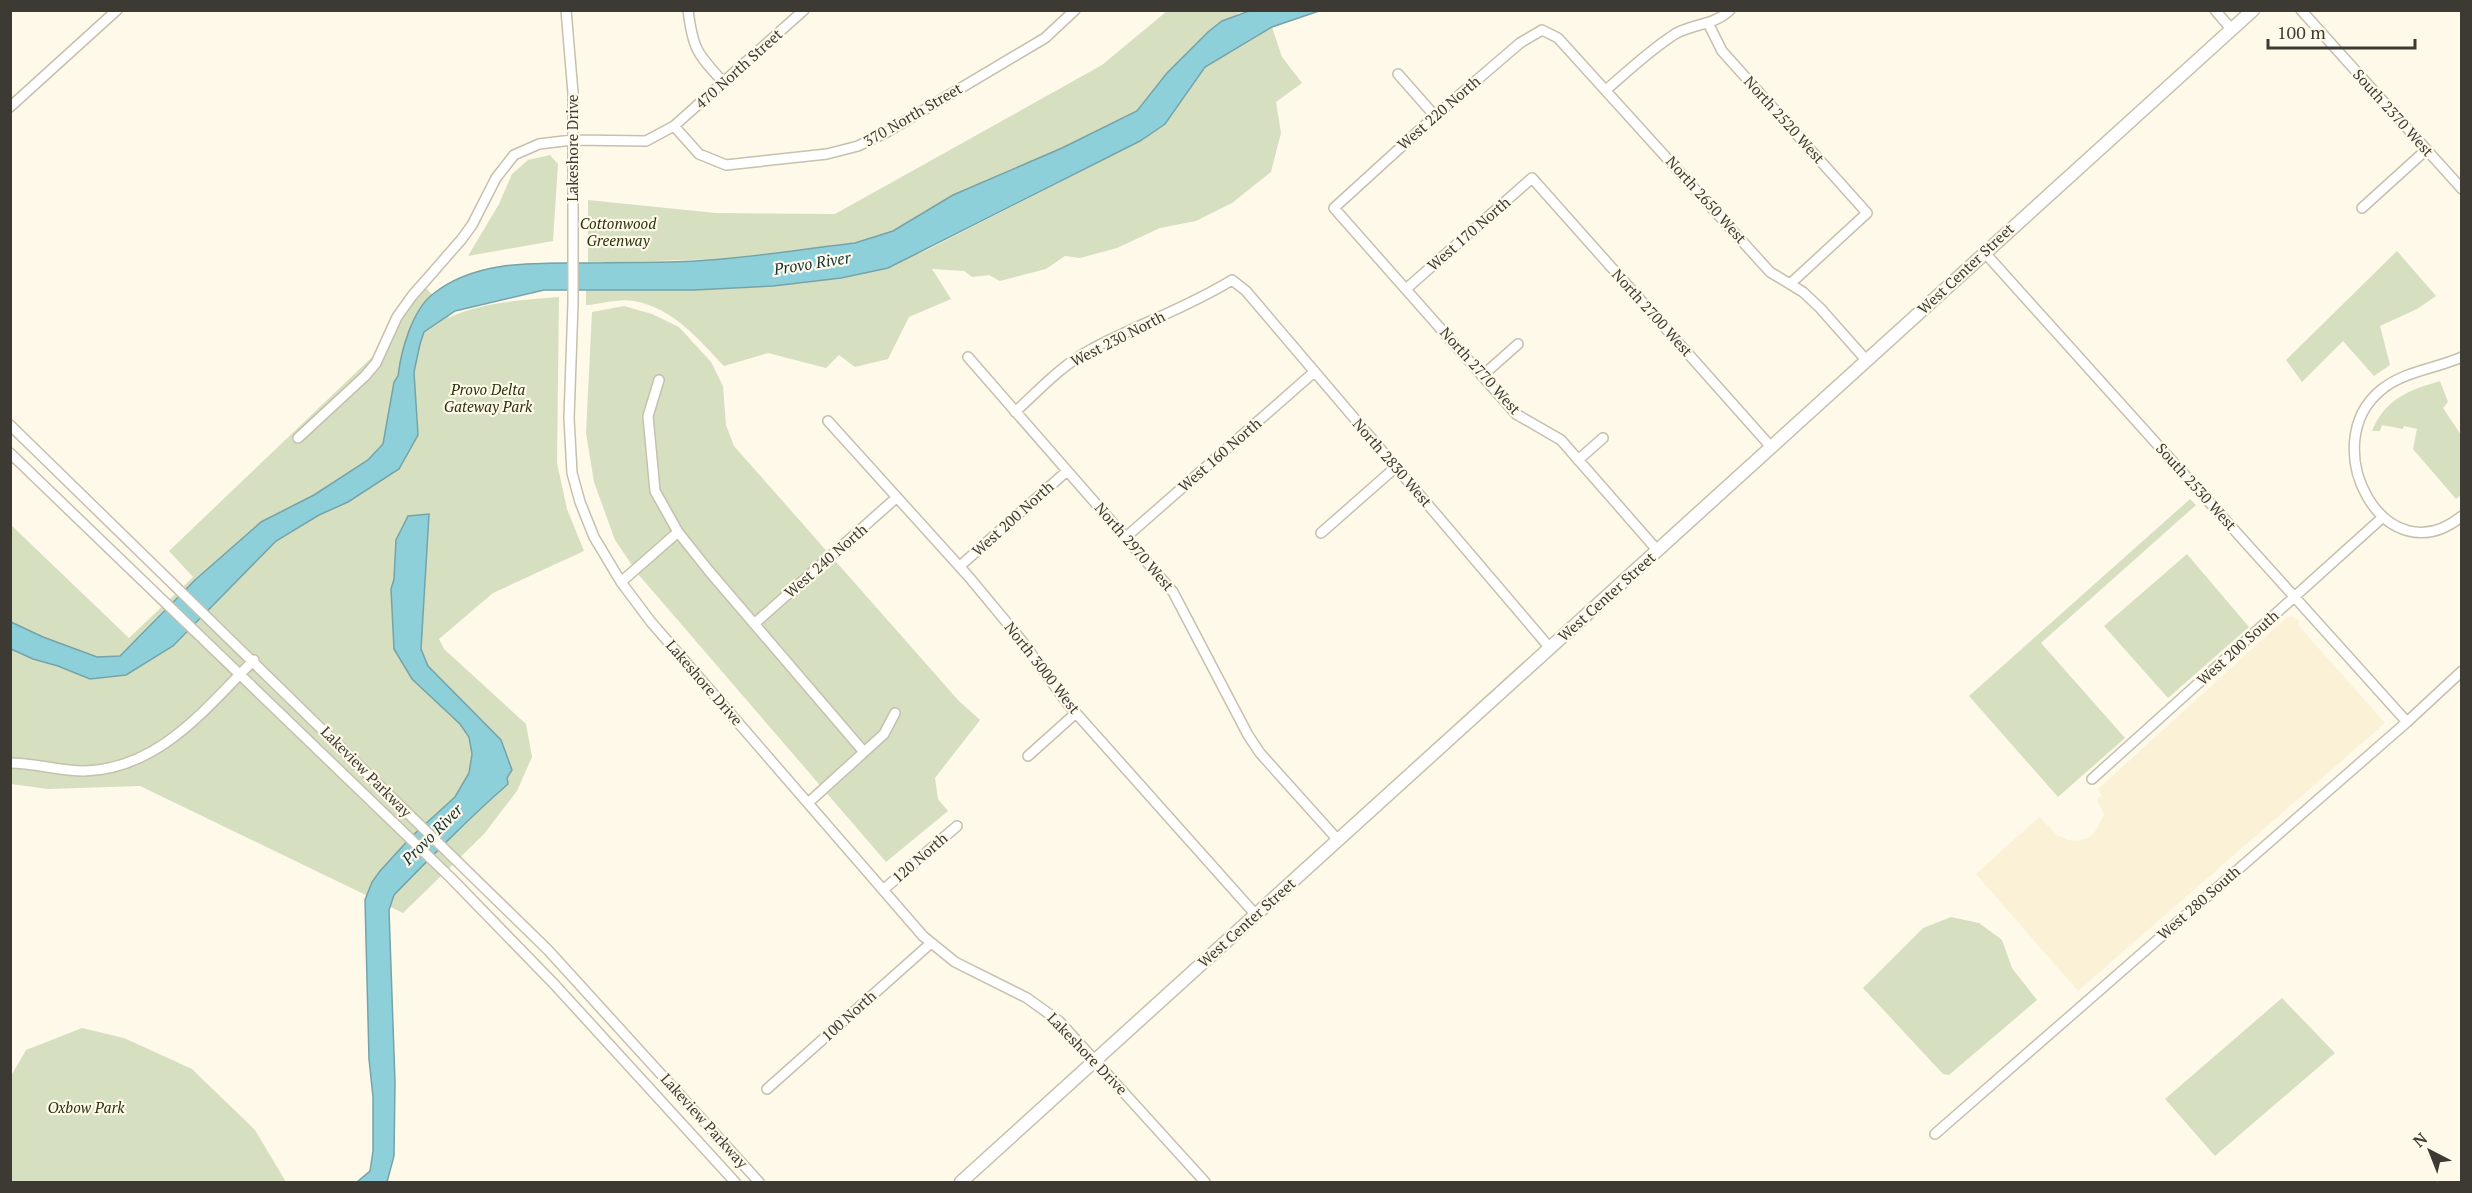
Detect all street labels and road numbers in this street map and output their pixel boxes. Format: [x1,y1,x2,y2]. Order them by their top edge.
street label: 470 North Street [691,23,786,113]
street label: South 2370 West [2349,64,2439,161]
street label: West 220 North [1393,71,1484,154]
street label: North 2520 West [1740,71,1830,168]
street label: 370 North Street [860,78,966,150]
street label: Lakeshore Drive [562,94,582,202]
street label: North 2650 West [1662,151,1752,248]
street label: West 170 North [1423,192,1514,275]
street label: West Center Street [1913,218,2018,318]
street label: North 2700 West [1608,264,1698,361]
street label: West 230 North [1067,306,1168,370]
street label: North 2770 West [1436,322,1526,419]
street label: West 160 North [1174,413,1265,496]
street label: North 2830 West [1349,414,1437,511]
street label: South 2530 West [2152,438,2242,535]
street label: West 200 North [967,476,1058,560]
street label: North 2970 West [1091,498,1179,595]
street label: West 240 North [780,519,871,602]
street label: West Center Street [1553,547,1660,645]
street label: West 200 South [2192,605,2283,689]
street label: North 3000 West [1001,617,1085,718]
street label: Lakeshore Drive [662,635,747,729]
street label: Lakeview Parkway [317,721,417,821]
street label: 120 North [887,828,951,887]
street label: West 280 South [2153,861,2244,944]
street label: West Center Street [1193,873,1300,971]
street label: 100 North [817,985,880,1045]
street label: Lakeshore Drive [1043,1008,1132,1099]
street label: Lakeview Parkway [657,1069,753,1172]

